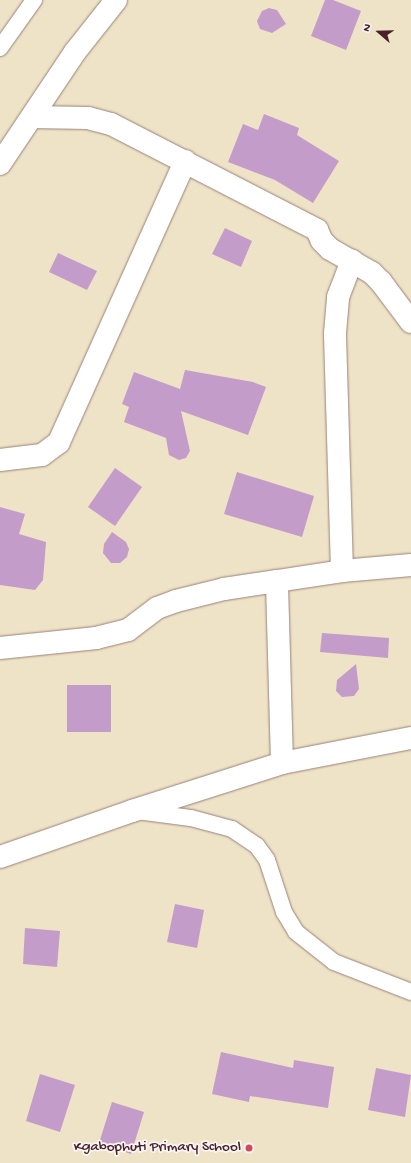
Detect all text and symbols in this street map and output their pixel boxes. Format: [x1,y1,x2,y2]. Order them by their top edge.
north arrow [359,12,399,52]
text: N [361,22,375,33]
place label: Kgabophuti Primary School [74,1139,241,1157]
marker: Kgabophuti Primary School [244,1143,254,1153]

